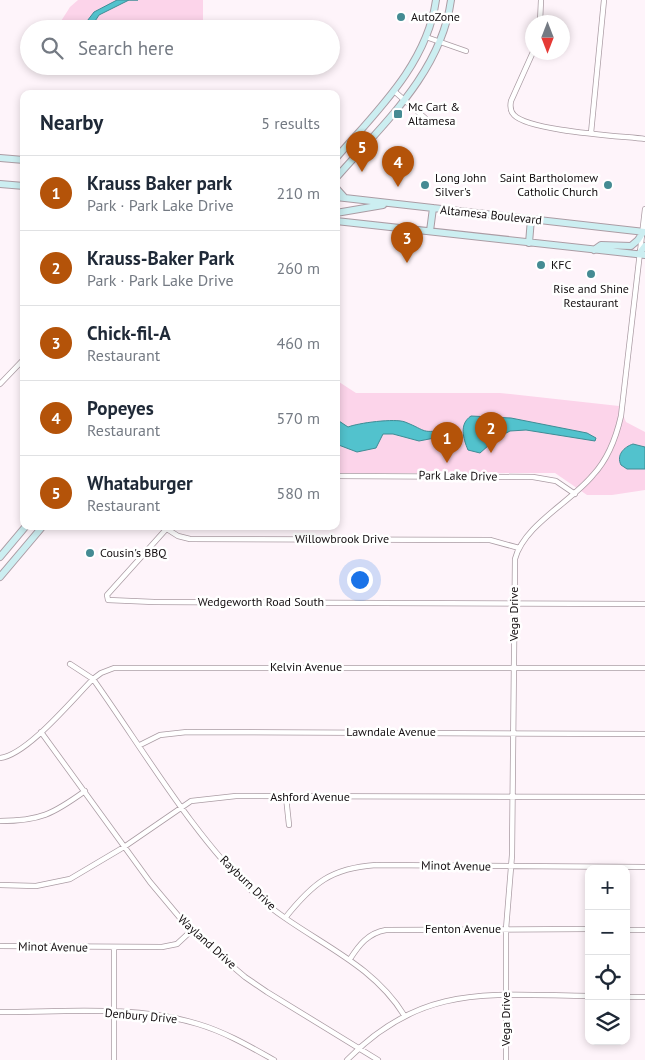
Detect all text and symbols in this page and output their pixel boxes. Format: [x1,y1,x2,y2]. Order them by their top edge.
place label: AutoZone [411,9,460,24]
marker: AutoZone [395,11,407,23]
north arrow [525,15,570,60]
search box [20,20,340,75]
icon: search [38,34,66,62]
text: Search here [78,36,174,60]
place label: Mc Cart & Altamesa [408,99,460,128]
marker: Mc Cart & Altamesa [392,108,404,120]
text: Nearby [40,109,103,136]
text: 5 results [261,113,320,133]
pin: 5 [346,131,378,172]
pin: 4 [382,146,414,187]
place label: Long John Silver's [435,170,486,199]
place label: Saint Bartholomew Catholic Church [500,170,598,199]
text: Krauss Baker park [87,171,232,195]
marker: Long John Silver's [419,179,431,191]
marker: Saint Bartholomew Catholic Church [602,179,614,191]
text: 1 [51,183,61,203]
text: 210 m [277,183,320,203]
text: Park · Park Lake Drive [87,195,234,215]
street label: Altamesa Boulevard [439,202,543,227]
pin: 3 [391,222,423,263]
text: Krauss-Baker Park [87,246,234,270]
place label: KFC [551,257,572,272]
text: 2 [51,258,61,278]
text: 260 m [277,258,320,278]
marker: KFC [535,259,547,271]
marker: Rise and Shine Restaurant [585,268,597,280]
text: Park · Park Lake Drive [87,270,234,290]
place label: Rise and Shine Restaurant [553,281,629,310]
text: Chick-fil-A [87,321,171,345]
text: 3 [51,333,61,353]
text: 460 m [277,333,320,353]
text: Restaurant [87,345,160,365]
text: Popeyes [87,396,154,420]
text: 4 [51,408,61,428]
text: 570 m [277,408,320,428]
pin: 2 [475,412,507,453]
text: Restaurant [87,420,160,440]
pin: 1 [431,422,463,463]
street label: Park Lake Drive [419,467,497,484]
text: Whataburger [87,471,193,495]
text: 5 [51,483,61,503]
text: 580 m [277,483,320,503]
text: Restaurant [87,495,160,515]
street label: Willowbrook Drive [295,531,389,546]
place label: Cousin's BBQ [100,545,167,560]
marker: Cousin's BBQ [84,547,96,559]
your location [347,567,373,593]
street label: Vega Drive [506,587,521,642]
street label: Wedgeworth Road South [198,594,324,609]
street label: Kelvin Avenue [270,659,342,674]
street label: Lawndale Avenue [346,724,436,739]
street label: Ashford Avenue [270,789,350,804]
street label: Rayburn Drive [217,852,280,913]
street label: Minot Avenue [421,857,491,874]
map controls [585,865,630,1045]
button: + [585,865,630,910]
button: − [585,910,630,955]
street label: Wayland Drive [175,911,240,972]
street label: Fenton Avenue [425,921,501,936]
street label: Minot Avenue [18,938,88,955]
button: locate [585,955,630,1000]
street label: Vega Drive [498,992,513,1047]
button: layers [585,1000,630,1045]
street label: Denbury Drive [104,1005,178,1026]

